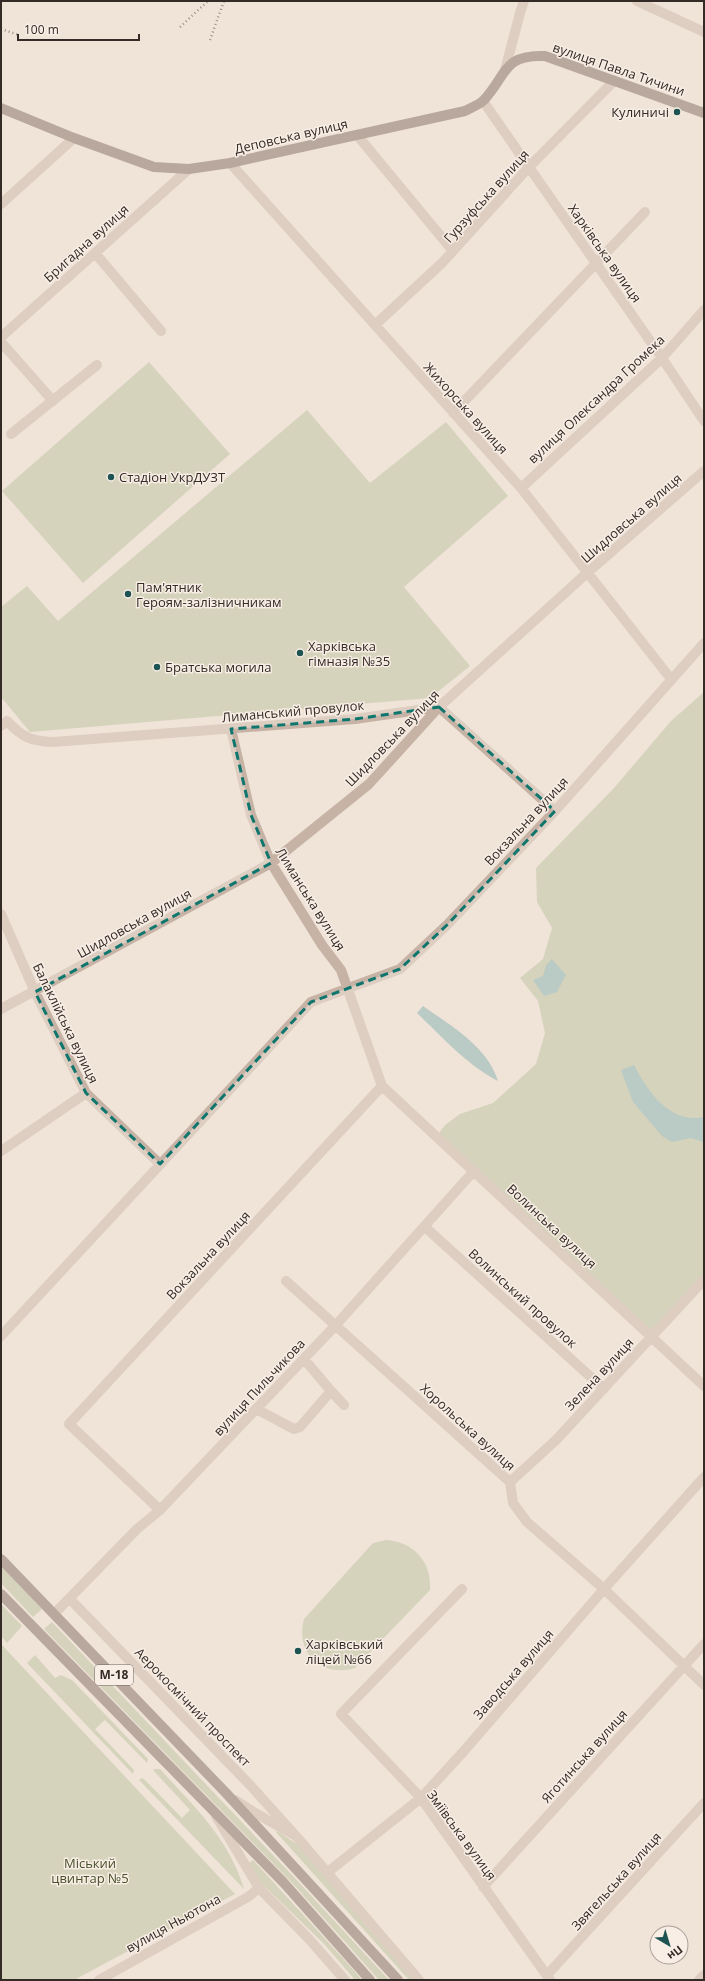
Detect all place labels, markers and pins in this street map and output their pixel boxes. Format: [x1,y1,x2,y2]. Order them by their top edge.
place label: Кулиничі [611,103,669,121]
marker: Кулиничі [672,107,682,117]
place label: Стадіон УкрДУЗТ [119,468,226,486]
marker: Стадіон УкрДУЗТ [106,472,116,482]
place label: Пам'ятник Героям-залізничникам [136,578,282,611]
marker: Пам'ятник Героям-залізничникам [123,589,133,599]
place label: Харківська гімназія №35 [308,637,390,670]
marker: Харківська гімназія №35 [295,648,305,658]
place label: Братська могила [165,658,271,676]
marker: Братська могила [152,662,162,672]
place label: Харківський ліцей №66 [306,1635,383,1668]
marker: Харківський ліцей №66 [293,1646,303,1656]

